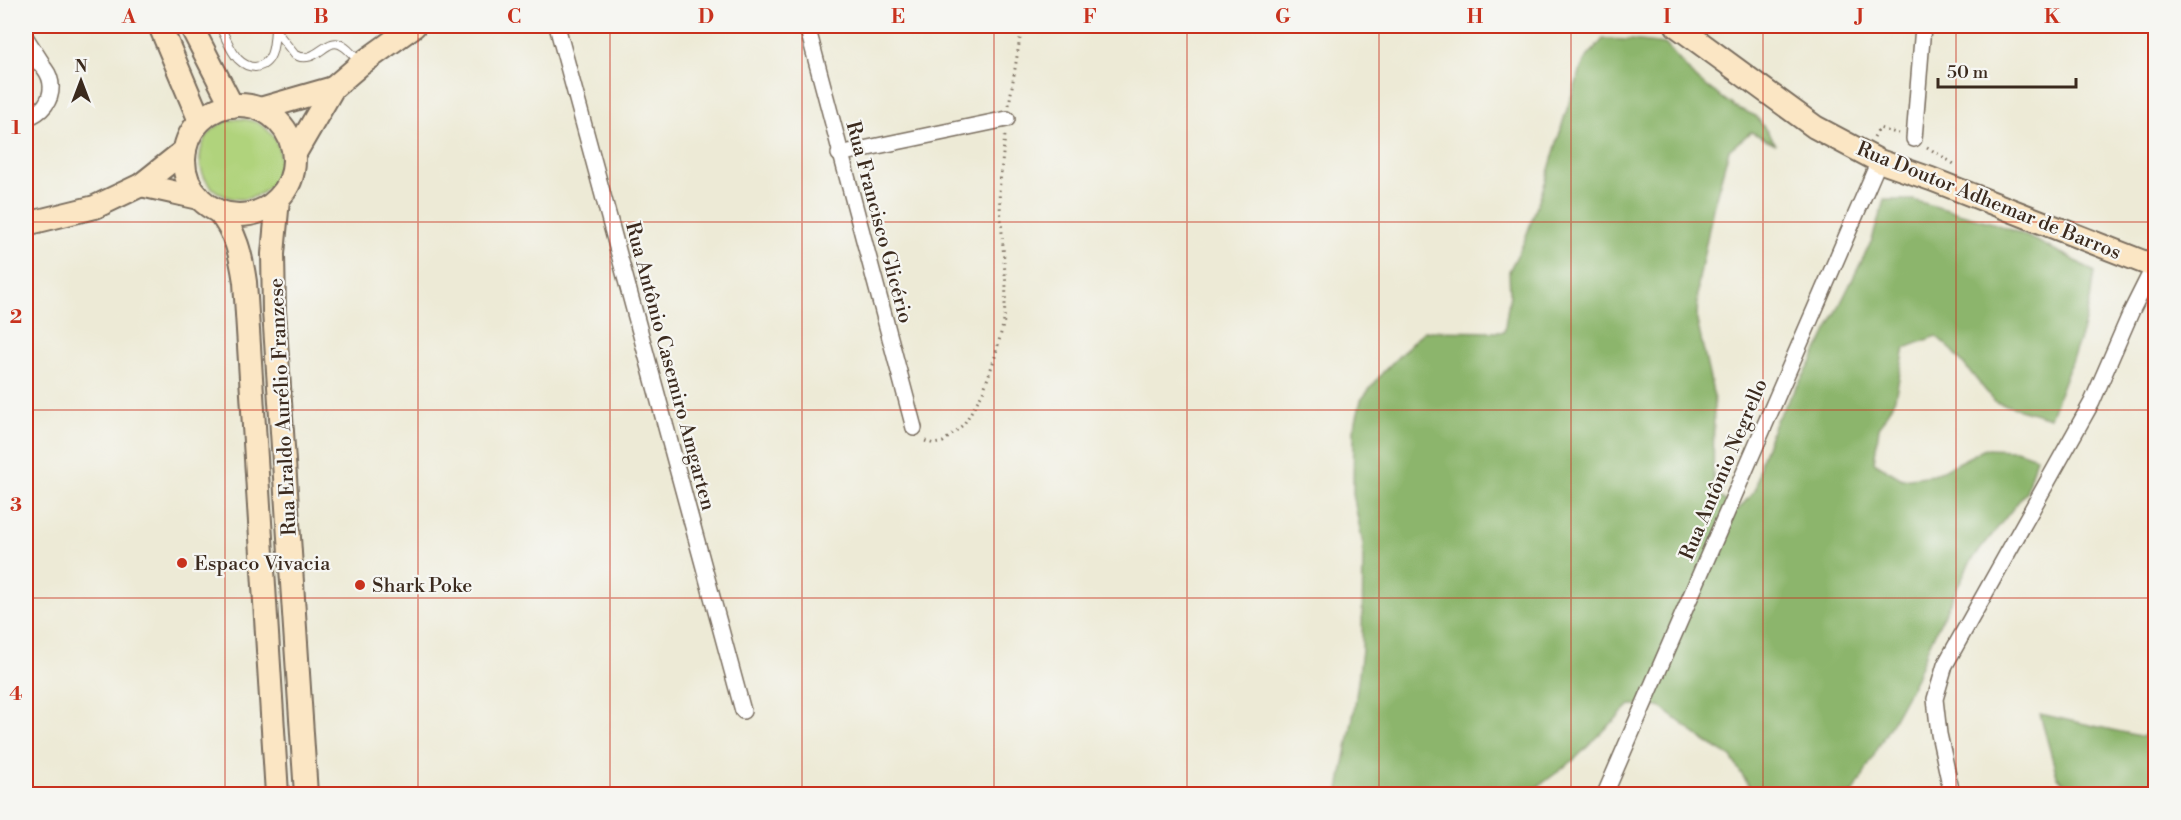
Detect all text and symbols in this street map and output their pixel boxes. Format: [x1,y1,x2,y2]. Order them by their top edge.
text: A [121,5,137,30]
text: B [313,5,329,30]
text: C [507,5,521,30]
text: D [698,5,714,30]
text: E [891,5,905,30]
text: F [1083,5,1097,30]
text: G [1275,5,1291,30]
text: H [1467,5,1484,30]
text: I [1663,5,1671,30]
text: J [1853,5,1864,30]
text: K [2044,5,2061,30]
north arrow [51,51,111,111]
scale bar [1938,51,2076,89]
text: N [75,57,88,77]
text: 50 m [1947,61,1989,84]
text: 1 [11,116,21,141]
street label: Rua Francisco Glicério [840,119,918,326]
street label: Rua Doutor Adhemar de Barros [1853,137,2124,266]
street label: Rua Antônio Casemiro Amgarten [619,219,720,513]
street label: Rua Eraldo Aurélio Franzese [264,277,303,536]
text: 2 [10,305,22,330]
street label: Rua Antônio Negrello [1675,375,1774,564]
text: 3 [10,493,22,518]
place label: Espaco Vivacia [194,552,331,577]
marker: Espaco Vivacia [175,556,189,570]
place label: Shark Poke [372,574,472,599]
marker: Shark Poke [353,578,367,592]
text: 4 [9,682,23,707]

